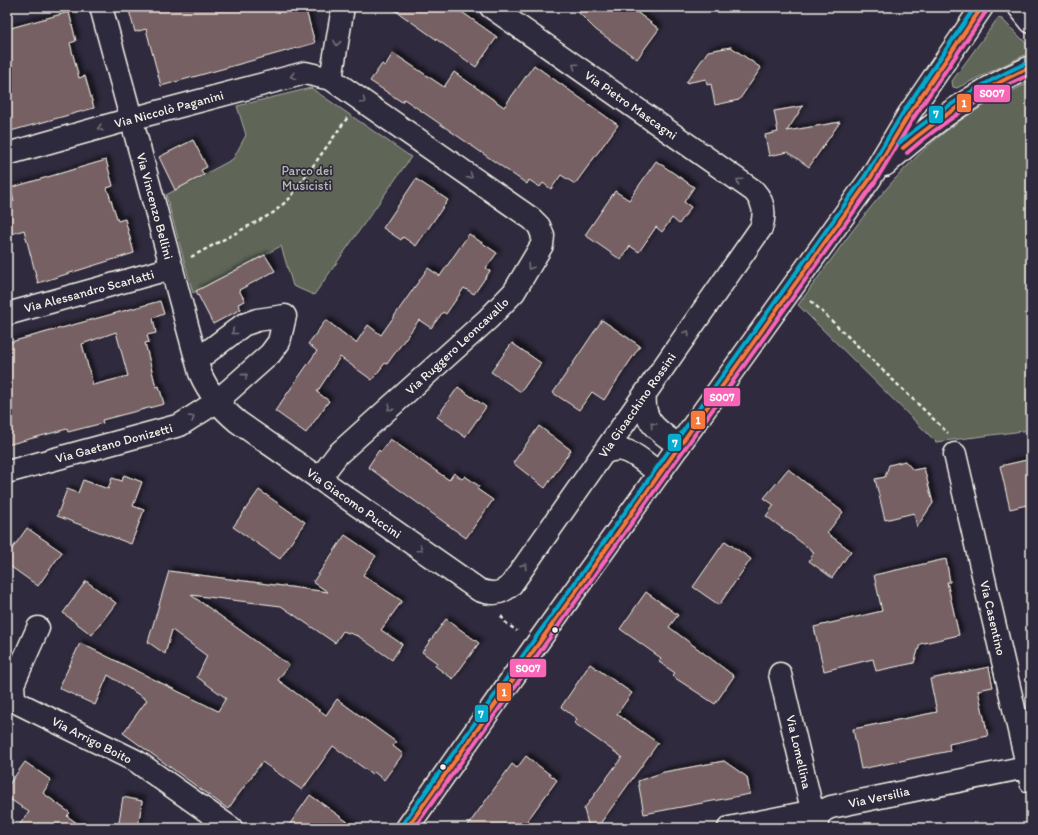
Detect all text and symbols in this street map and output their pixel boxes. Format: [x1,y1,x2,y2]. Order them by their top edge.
one-way arrow [333,40,342,46]
one-way arrow [573,64,580,71]
street label: Via Pietro Mascagni [582,67,680,143]
one-way arrow [290,71,297,80]
line badge: S007 [973,84,1011,103]
street label: Via Niccolò Paganini [113,87,225,131]
text: S007 [979,87,1005,100]
line badge: 1 [956,93,972,113]
one-way arrow [359,96,366,104]
text: 1 [961,97,967,110]
line badge: 7 [928,105,944,124]
text: 7 [932,108,939,121]
one-way arrow [97,123,104,132]
street label: Via Vincenzo Bellini [134,151,176,261]
park label: Parco dei Musicisti [281,163,333,193]
one-way arrow [466,171,473,179]
one-way arrow [736,178,743,186]
one-way arrow [527,263,535,270]
street label: Via Alessandro Scarlatti [22,266,156,316]
street label: Via Ruggero Leoncavallo [402,294,512,398]
one-way arrow [231,327,238,334]
one-way arrow [682,330,690,337]
street label: Via Gioacchino Rossini [595,350,679,460]
one-way arrow [240,373,248,381]
line badge: S007 [703,387,741,407]
text: S007 [709,391,735,404]
one-way arrow [387,403,394,410]
line badge: 1 [690,410,706,430]
text: 1 [695,414,701,427]
one-way arrow [188,415,195,423]
street label: Via Gaetano Donizetti [54,420,174,466]
one-way arrow [650,422,657,430]
line badge: 7 [667,433,682,452]
text: 7 [671,437,678,450]
street label: Via Giacomo Puccini [304,465,404,541]
one-way arrow [416,544,423,552]
one-way arrow [519,563,526,570]
street label: Via Casentino [977,579,1009,657]
unlabelled marker [550,625,560,635]
line badge: S007 [509,658,547,678]
text: S007 [515,662,541,675]
line badge: 1 [496,682,512,702]
text: 1 [501,686,507,699]
line badge: 7 [474,704,489,723]
text: 7 [477,708,484,721]
street label: Via Arrigo Boito [49,713,135,767]
street label: Via Lomellina [783,714,815,791]
unlabelled marker [438,762,448,772]
street label: Via Versilia [847,783,911,811]

